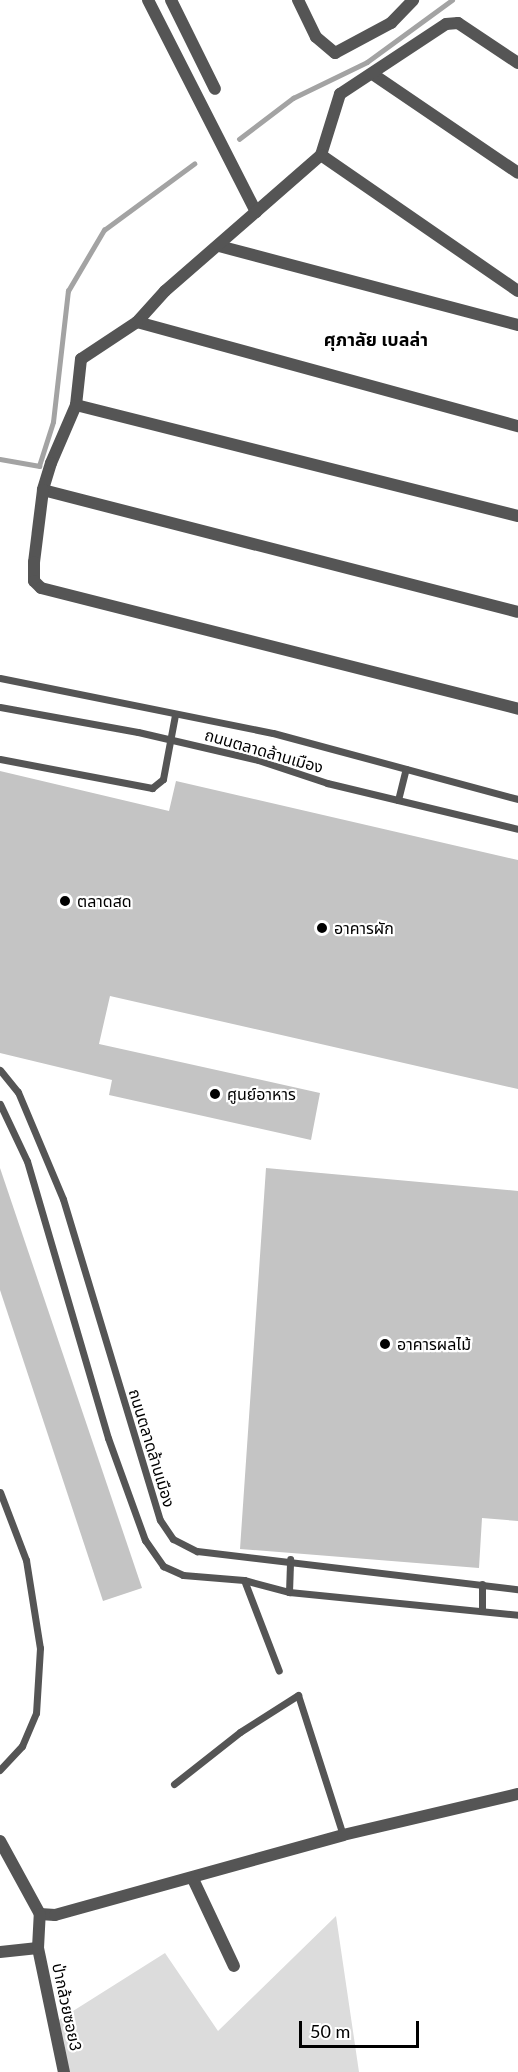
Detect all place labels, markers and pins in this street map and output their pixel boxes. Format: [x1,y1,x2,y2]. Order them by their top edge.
place label: ตลาดสด [77,891,132,911]
marker: ตลาดสด [58,894,72,908]
place label: อาคารผัก [334,918,394,938]
marker: อาคารผัก [315,921,329,935]
place label: ศูนย์อาหาร [227,1084,296,1104]
marker: ศูนย์อาหาร [208,1087,222,1101]
place label: อาคารผลไม้ [397,1334,471,1354]
marker: อาคารผลไม้ [378,1337,392,1351]

